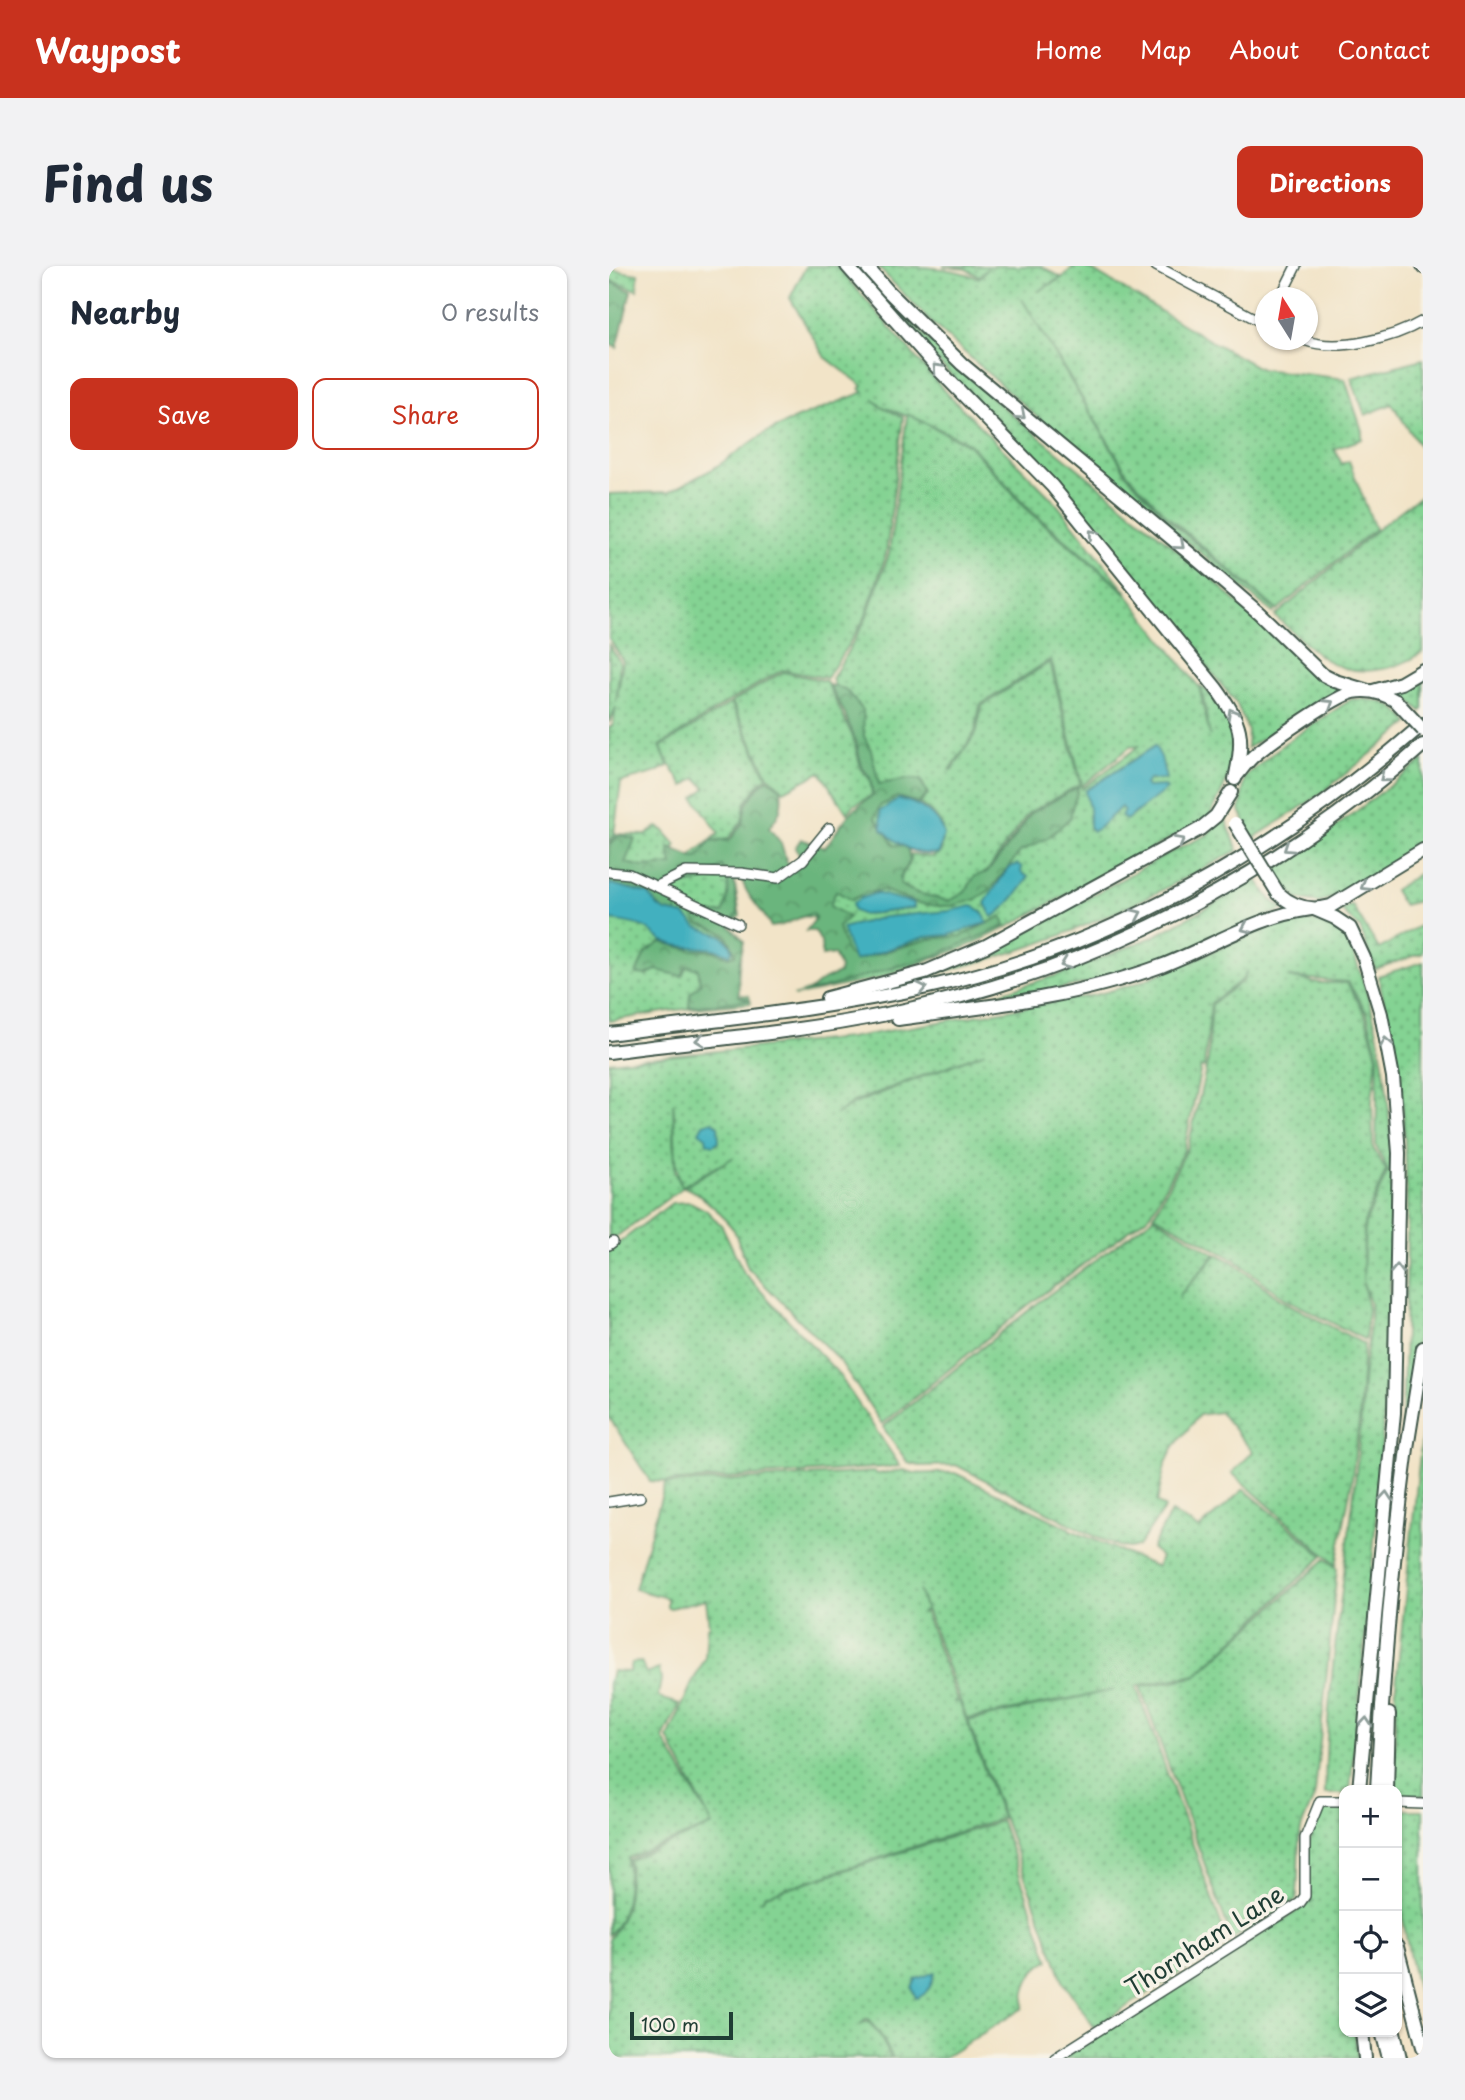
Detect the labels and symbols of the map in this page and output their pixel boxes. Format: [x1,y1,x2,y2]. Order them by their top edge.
north arrow [1255,287,1318,350]
one-way arrow [933,363,945,376]
one-way arrow [1013,407,1026,419]
one-way arrow [1088,529,1101,541]
one-way arrow [1171,537,1184,549]
one-way arrow [1321,700,1334,713]
one-way arrow [1227,708,1240,720]
one-way arrow [1380,769,1392,782]
one-way arrow [1172,836,1185,849]
one-way arrow [1283,840,1296,852]
one-way arrow [1360,878,1373,891]
one-way arrow [1130,908,1142,922]
one-way arrow [1240,920,1253,934]
one-way arrow [1060,955,1072,969]
one-way arrow [916,981,928,996]
one-way arrow [695,1033,706,1048]
one-way arrow [1379,1036,1394,1048]
one-way arrow [1389,1263,1405,1273]
one-way arrow [1378,1490,1393,1501]
one-way arrow [1358,1717,1373,1728]
street label: Thornham Lane [1117,1875,1291,2005]
scale bar [630,2009,733,2041]

